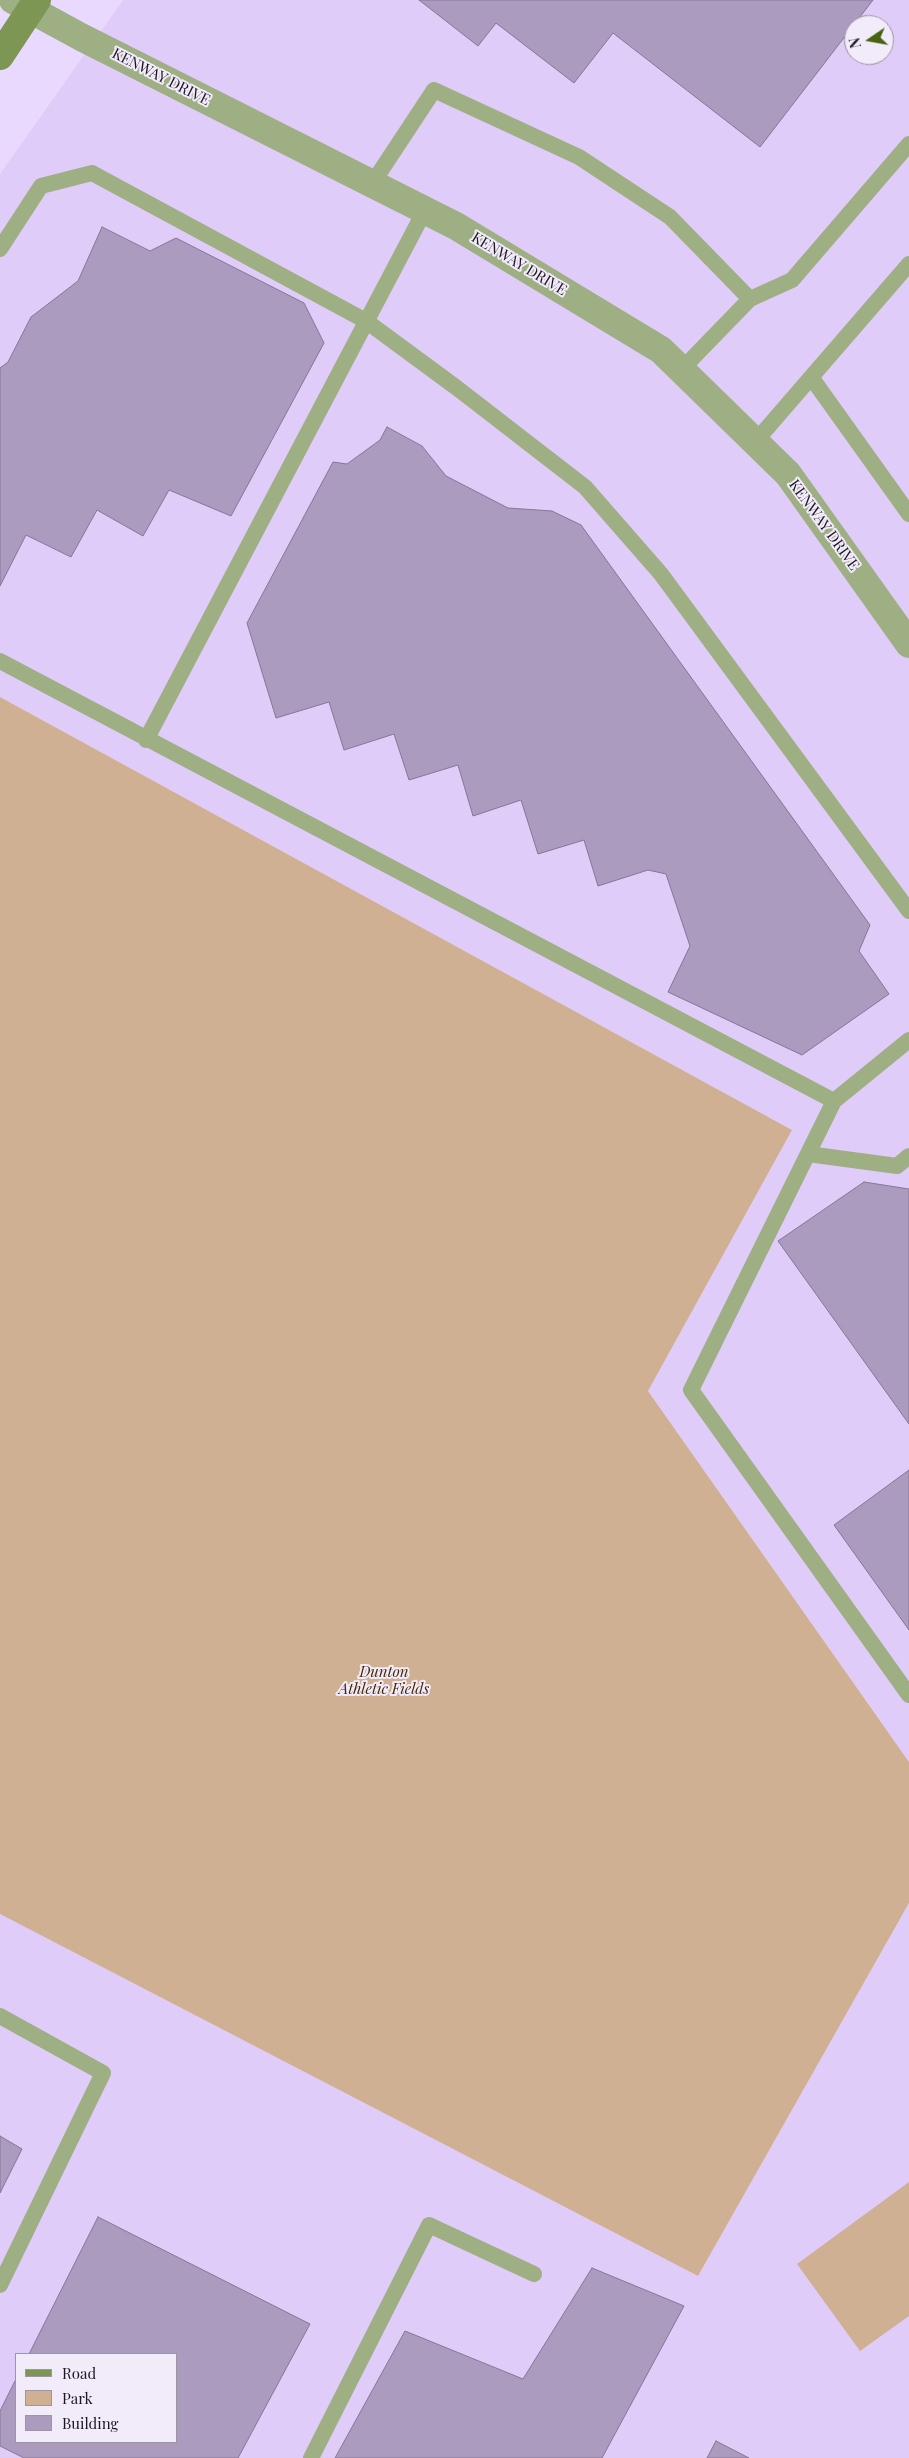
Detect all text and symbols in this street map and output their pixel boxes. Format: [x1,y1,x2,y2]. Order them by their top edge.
north arrow [844,15,894,65]
text: N [844,36,865,50]
street label: KENWAY DRIVE [109,45,213,109]
street label: KENWAY DRIVE [468,229,570,299]
street label: KENWAY DRIVE [785,476,863,574]
park label: Dunton Athletic Fields [339,1663,429,1698]
legend [15,2353,178,2443]
text: Road [62,2363,96,2383]
text: Park [62,2388,93,2408]
text: Building [62,2413,118,2433]

